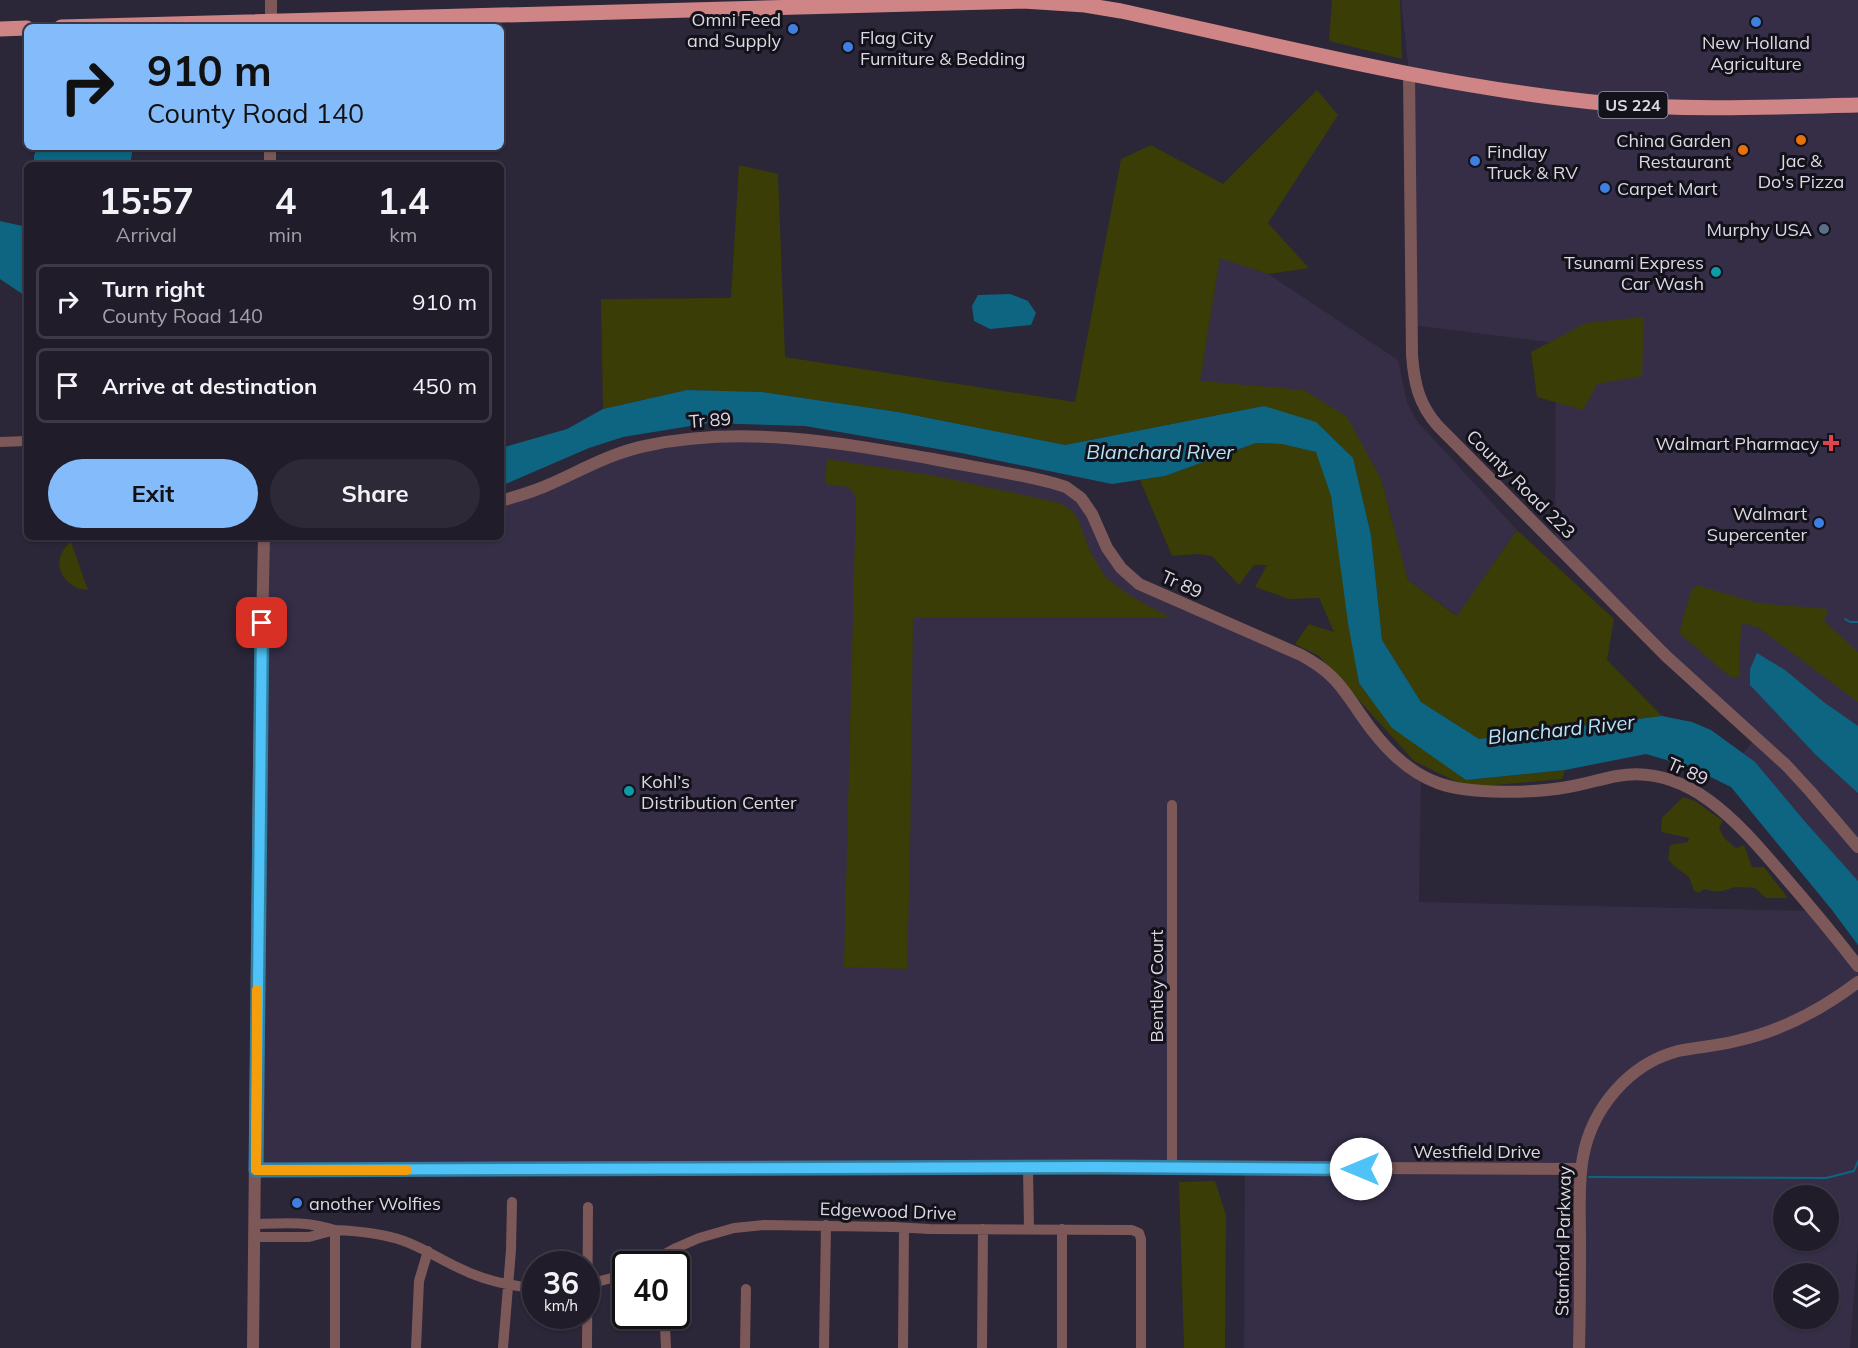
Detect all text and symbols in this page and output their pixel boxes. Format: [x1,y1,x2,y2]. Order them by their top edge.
place label: Omni Feed and Supply [687,8,781,52]
marker: New Holland Agriculture [1749,15,1763,29]
marker: Omni Feed and Supply [786,22,800,36]
place label: Flag City Furniture & Bedding [860,26,1025,70]
place label: New Holland Agriculture [1702,31,1810,75]
marker: Flag City Furniture & Bedding [841,40,855,54]
text: 910 m [147,44,272,97]
icon: right [48,48,126,126]
road number: US 224 [1598,92,1668,118]
text: County Road 140 [147,96,364,130]
place label: China Garden Restaurant [1616,129,1731,173]
marker: Jac & Do's Pizza [1794,133,1808,147]
place label: Findlay Truck & RV [1487,140,1578,184]
marker: China Garden Restaurant [1736,143,1750,157]
place label: Jac & Do's Pizza [1758,149,1844,193]
marker: Findlay Truck & RV [1468,154,1482,168]
place label: Carpet Mart [1617,177,1718,200]
text: 15:57 [99,178,194,223]
text: 4 [275,178,296,223]
text: 1.4 [377,178,429,223]
marker: Carpet Mart [1598,181,1612,195]
place label: Murphy USA [1707,218,1812,241]
text: Arrival [116,222,177,247]
text: min [269,222,303,247]
text: km [389,222,417,247]
marker: Murphy USA [1817,222,1831,236]
place label: Tsunami Express Car Wash [1564,251,1704,295]
marker: Tsunami Express Car Wash [1709,265,1723,279]
text: Turn right [102,275,205,303]
icon: right [51,285,84,318]
text: 910 m [412,288,477,316]
text: County Road 140 [102,303,263,328]
icon: arrive [51,369,84,402]
text: Arrive at destination [102,372,317,400]
text: 450 m [412,372,477,400]
street label: Tr 89 [688,407,732,433]
street label: County Road 223 [1462,425,1580,543]
place label: Walmart Pharmacy [1656,432,1819,455]
marker: Walmart Pharmacy [1824,436,1838,450]
water label: Blanchard River [1086,439,1234,464]
button: Exit [48,459,258,528]
button: Share [270,459,480,528]
place label: Walmart Supercenter [1707,502,1807,546]
marker: Walmart Supercenter [1812,516,1826,530]
street label: Tr 89 [1158,565,1206,603]
pin [236,597,287,648]
icon: arrive [245,606,278,639]
water label: Blanchard River [1486,709,1636,749]
street label: Tr 89 [1664,752,1712,790]
place label: Kohl’s Distribution Center [641,770,797,814]
marker: Kohl’s Distribution Center [622,784,636,798]
street label: Bentley Court [1145,930,1168,1042]
position arrow [1329,1137,1393,1201]
street label: Westfield Drive [1413,1140,1541,1163]
street label: Stanford Parkway [1550,1165,1576,1316]
map controls [1773,1185,1839,1329]
button: search [1773,1185,1839,1251]
place label: another Wolfies [309,1192,441,1215]
marker: another Wolfies [290,1196,304,1210]
street label: Edgewood Drive [819,1197,957,1225]
speed limit sign: 40 [612,1251,690,1329]
button: layers [1773,1263,1839,1329]
text: 36 [543,1264,579,1302]
text: km/h [544,1296,578,1315]

